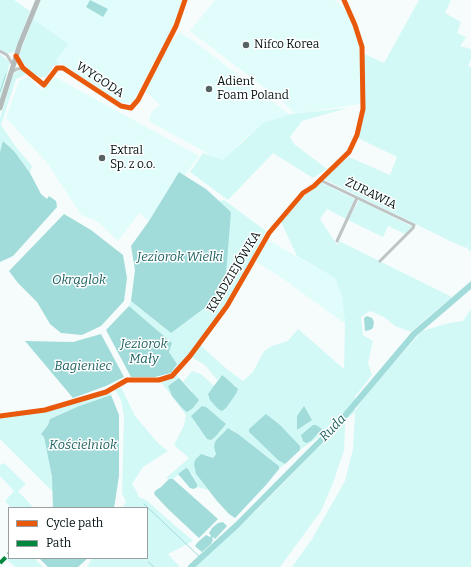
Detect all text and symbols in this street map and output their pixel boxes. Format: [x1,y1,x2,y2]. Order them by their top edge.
place label: Nifco Korea [254,38,319,52]
marker: Nifco Korea [241,40,251,50]
street label: WYGODA [73,59,127,101]
place label: Adient Foam Poland [217,75,289,103]
marker: Adient Foam Poland [204,84,214,94]
place label: Extral Sp. z o.o. [110,144,155,172]
marker: Extral Sp. z o.o. [97,153,107,163]
street label: ŻURAWIA [343,175,399,213]
street label: KRADZIEJÓWKA [204,229,264,315]
water label: Jeziorok Wielki [137,249,223,265]
water label: Okrąglok [52,272,106,288]
water label: Jeziorok Mały [120,336,168,367]
water label: Bagieniec [54,358,112,374]
water label: Ruda [317,411,349,445]
water label: Kościelniok [49,437,117,453]
legend [8,507,148,559]
text: Cycle path [46,516,103,530]
text: Path [46,536,71,550]

